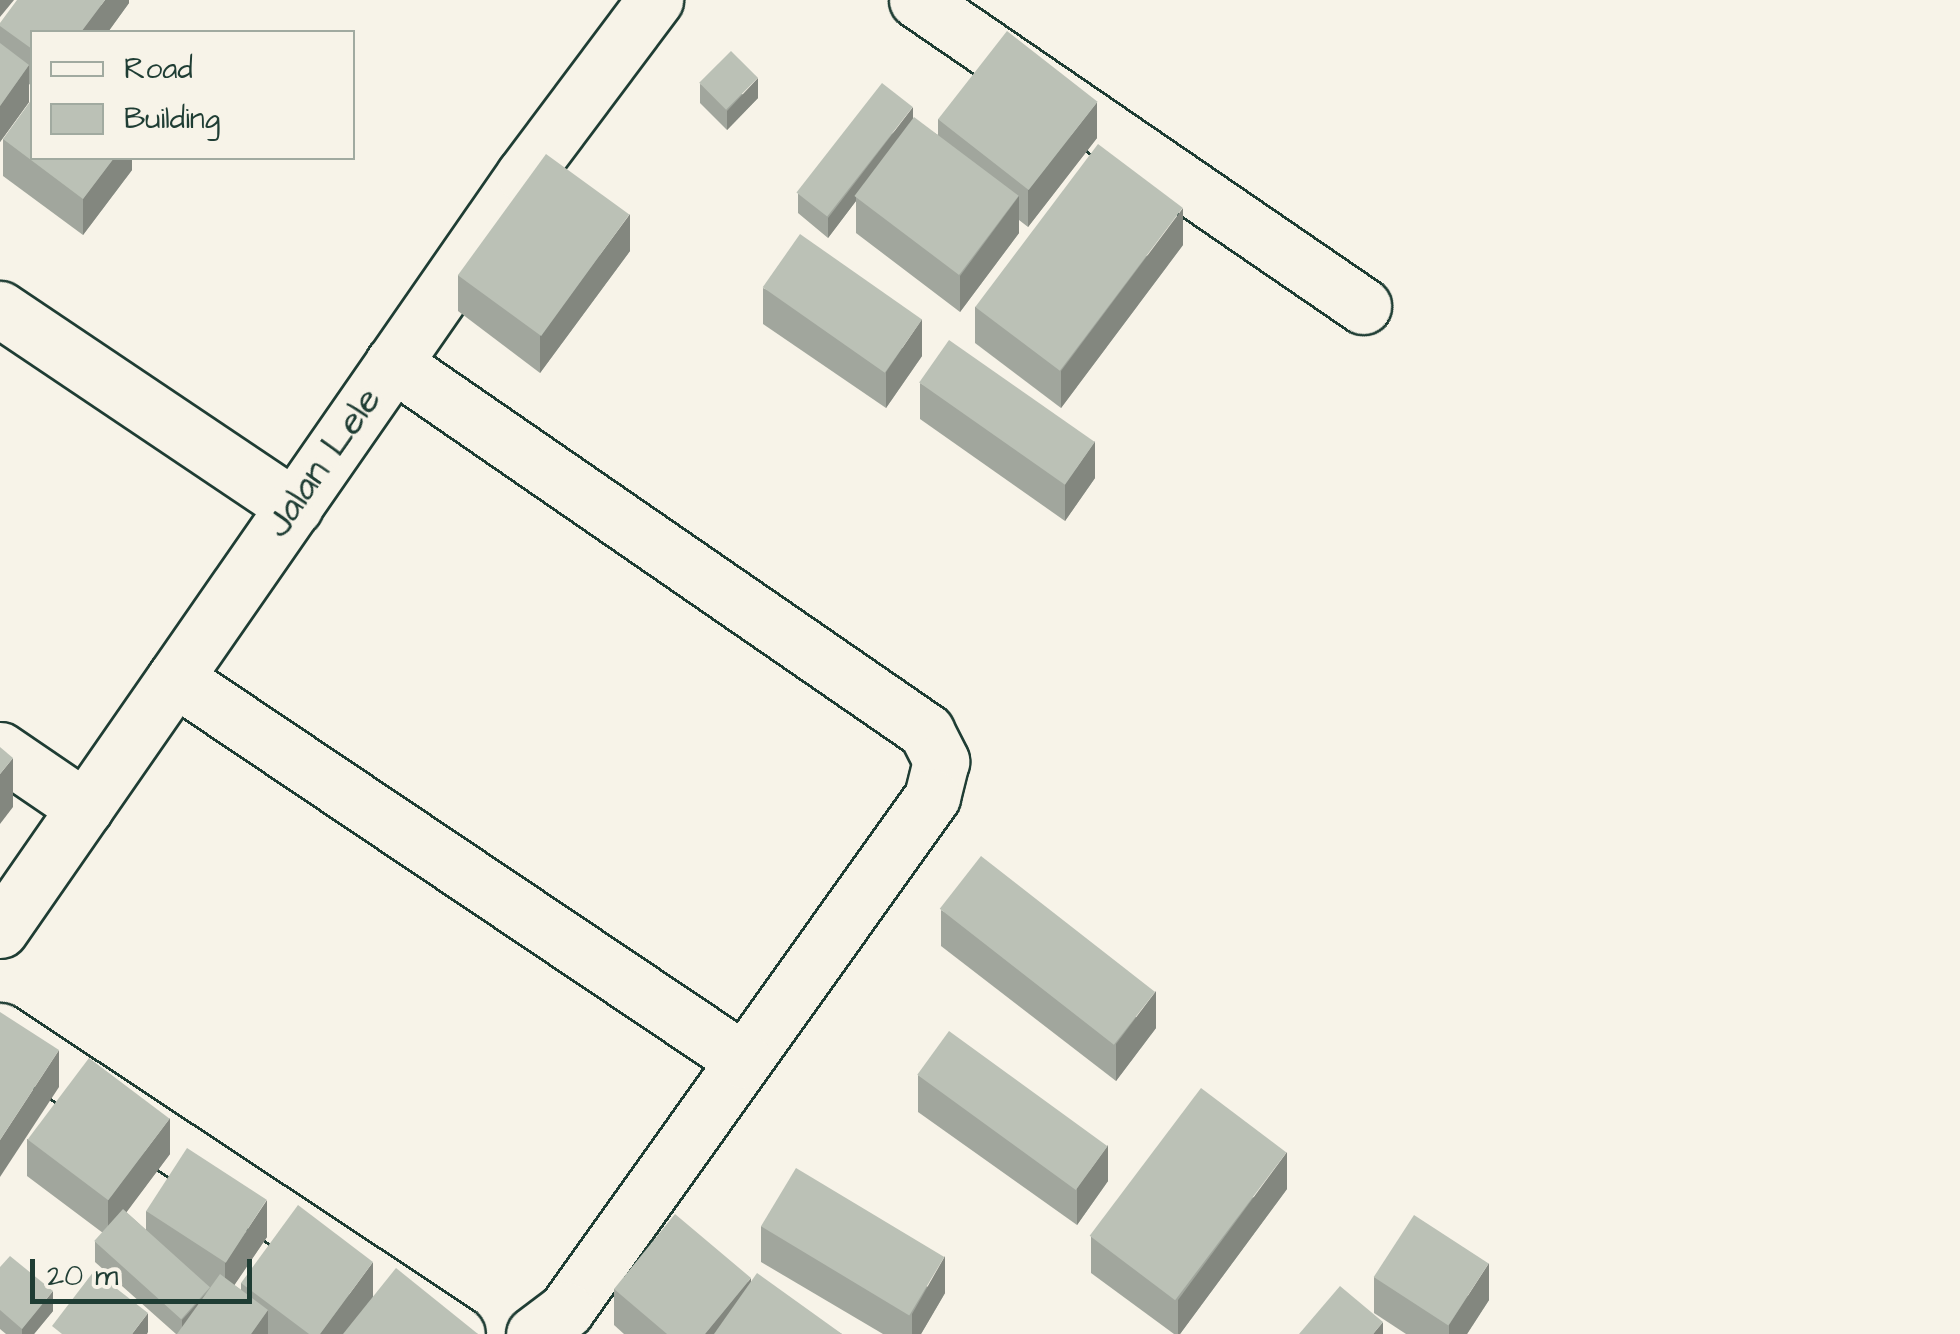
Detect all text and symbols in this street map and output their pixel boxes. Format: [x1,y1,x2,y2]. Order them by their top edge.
legend [30,30,355,160]
text: Road [124,48,193,90]
text: Building [124,98,220,140]
street label: Jalan Lele [256,379,392,547]
scale bar [35,1239,258,1301]
text: 20 m [47,1255,118,1297]

